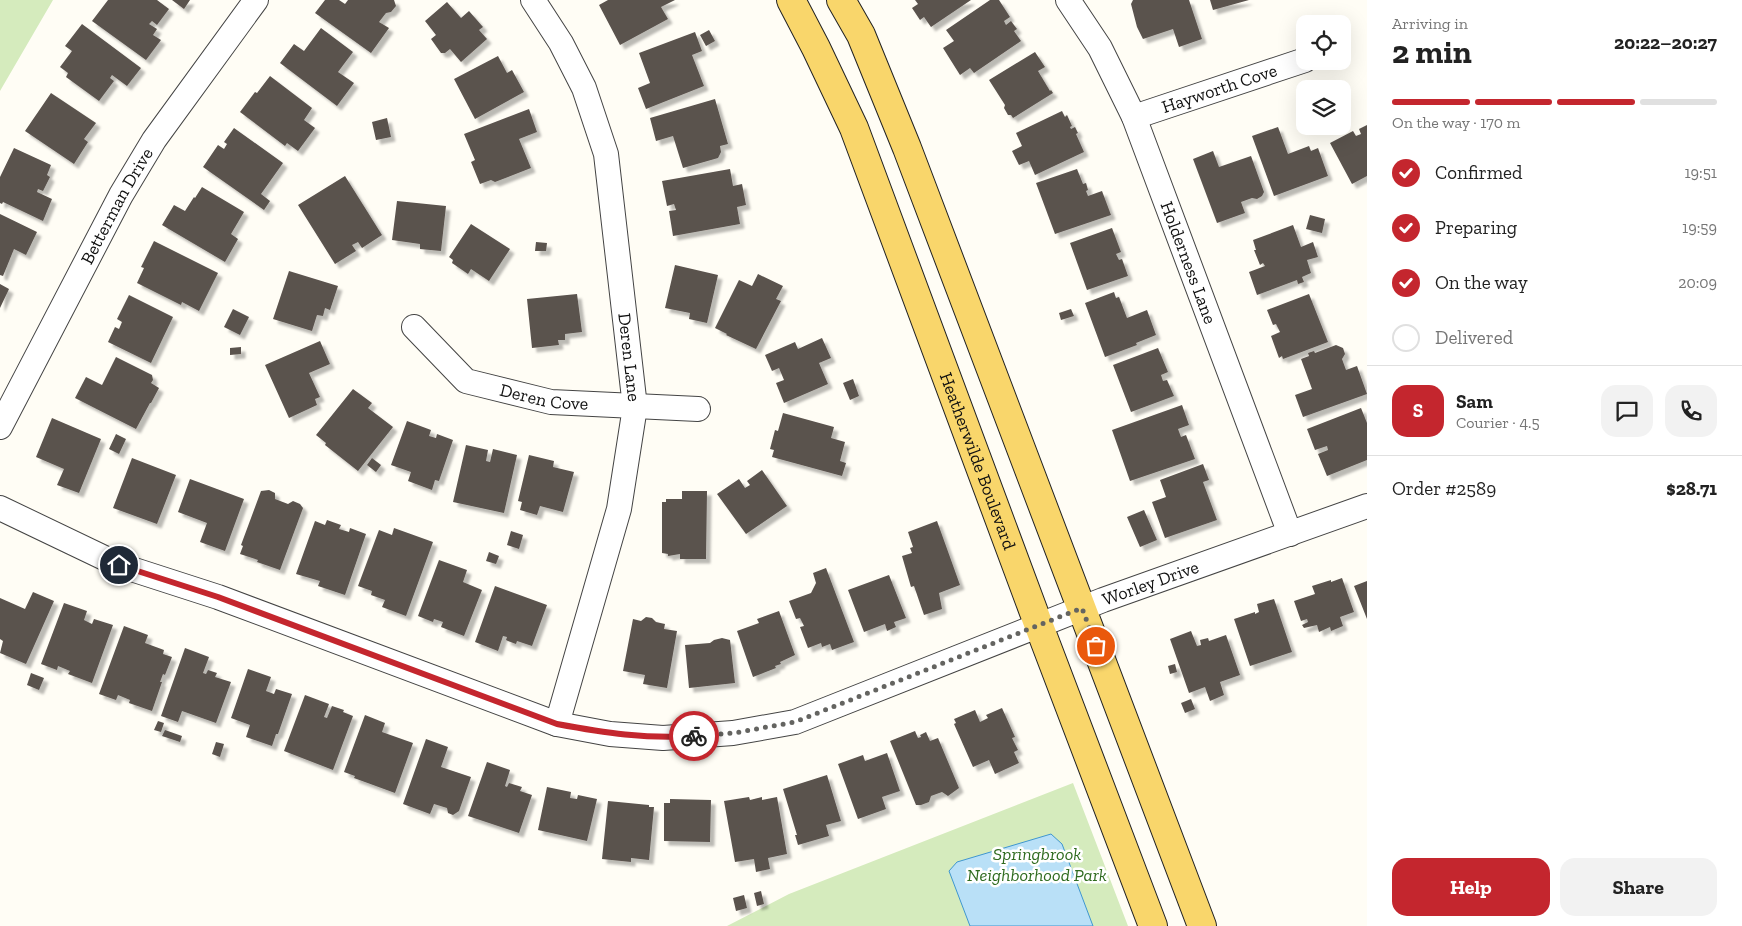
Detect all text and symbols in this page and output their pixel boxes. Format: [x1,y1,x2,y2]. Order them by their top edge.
text: Arriving in [1392,14,1468,33]
map controls [1296,15,1351,135]
button: locate [1296,15,1351,70]
text: 20:22–20:27 [1614,31,1717,54]
text: 2 min [1392,33,1472,71]
street label: Hayworth Cove [1159,59,1280,118]
button: layers [1296,80,1351,135]
text: On the way · 170 m [1392,113,1520,132]
street label: Betterman Drive [76,144,158,268]
icon: check [1392,159,1420,187]
text: Confirmed [1435,161,1522,184]
text: 19:51 [1684,163,1717,182]
street label: Holderness Lane [1156,198,1221,327]
icon: check [1392,214,1420,242]
text: Preparing [1435,216,1517,239]
text: 19:59 [1682,218,1717,237]
icon: check [1392,269,1420,297]
text: On the way [1435,271,1528,294]
text: 20:09 [1678,273,1717,292]
street label: Deren Lane [613,312,645,403]
text: Delivered [1435,326,1513,349]
street label: Heatherwilde Boulevard [935,369,1021,553]
street label: Deren Cove [498,379,589,415]
button: chat [1601,385,1653,437]
button: phone [1665,385,1717,437]
text: Sam [1456,390,1493,413]
text: S [1413,399,1423,422]
text: Courier · 4.5 [1456,413,1540,432]
text: Order #2589 [1392,477,1496,500]
text: $28.71 [1666,477,1717,500]
pin [98,544,140,586]
icon: home [105,551,133,579]
street label: Worley Drive [1099,556,1202,610]
pin [1075,625,1117,667]
icon: bag [1082,632,1110,660]
courier [669,711,719,761]
icon: bike [680,722,708,750]
park label: Springbrook Neighborhood Park [967,843,1107,886]
button: Help [1392,858,1550,916]
button: Share [1560,858,1717,916]

